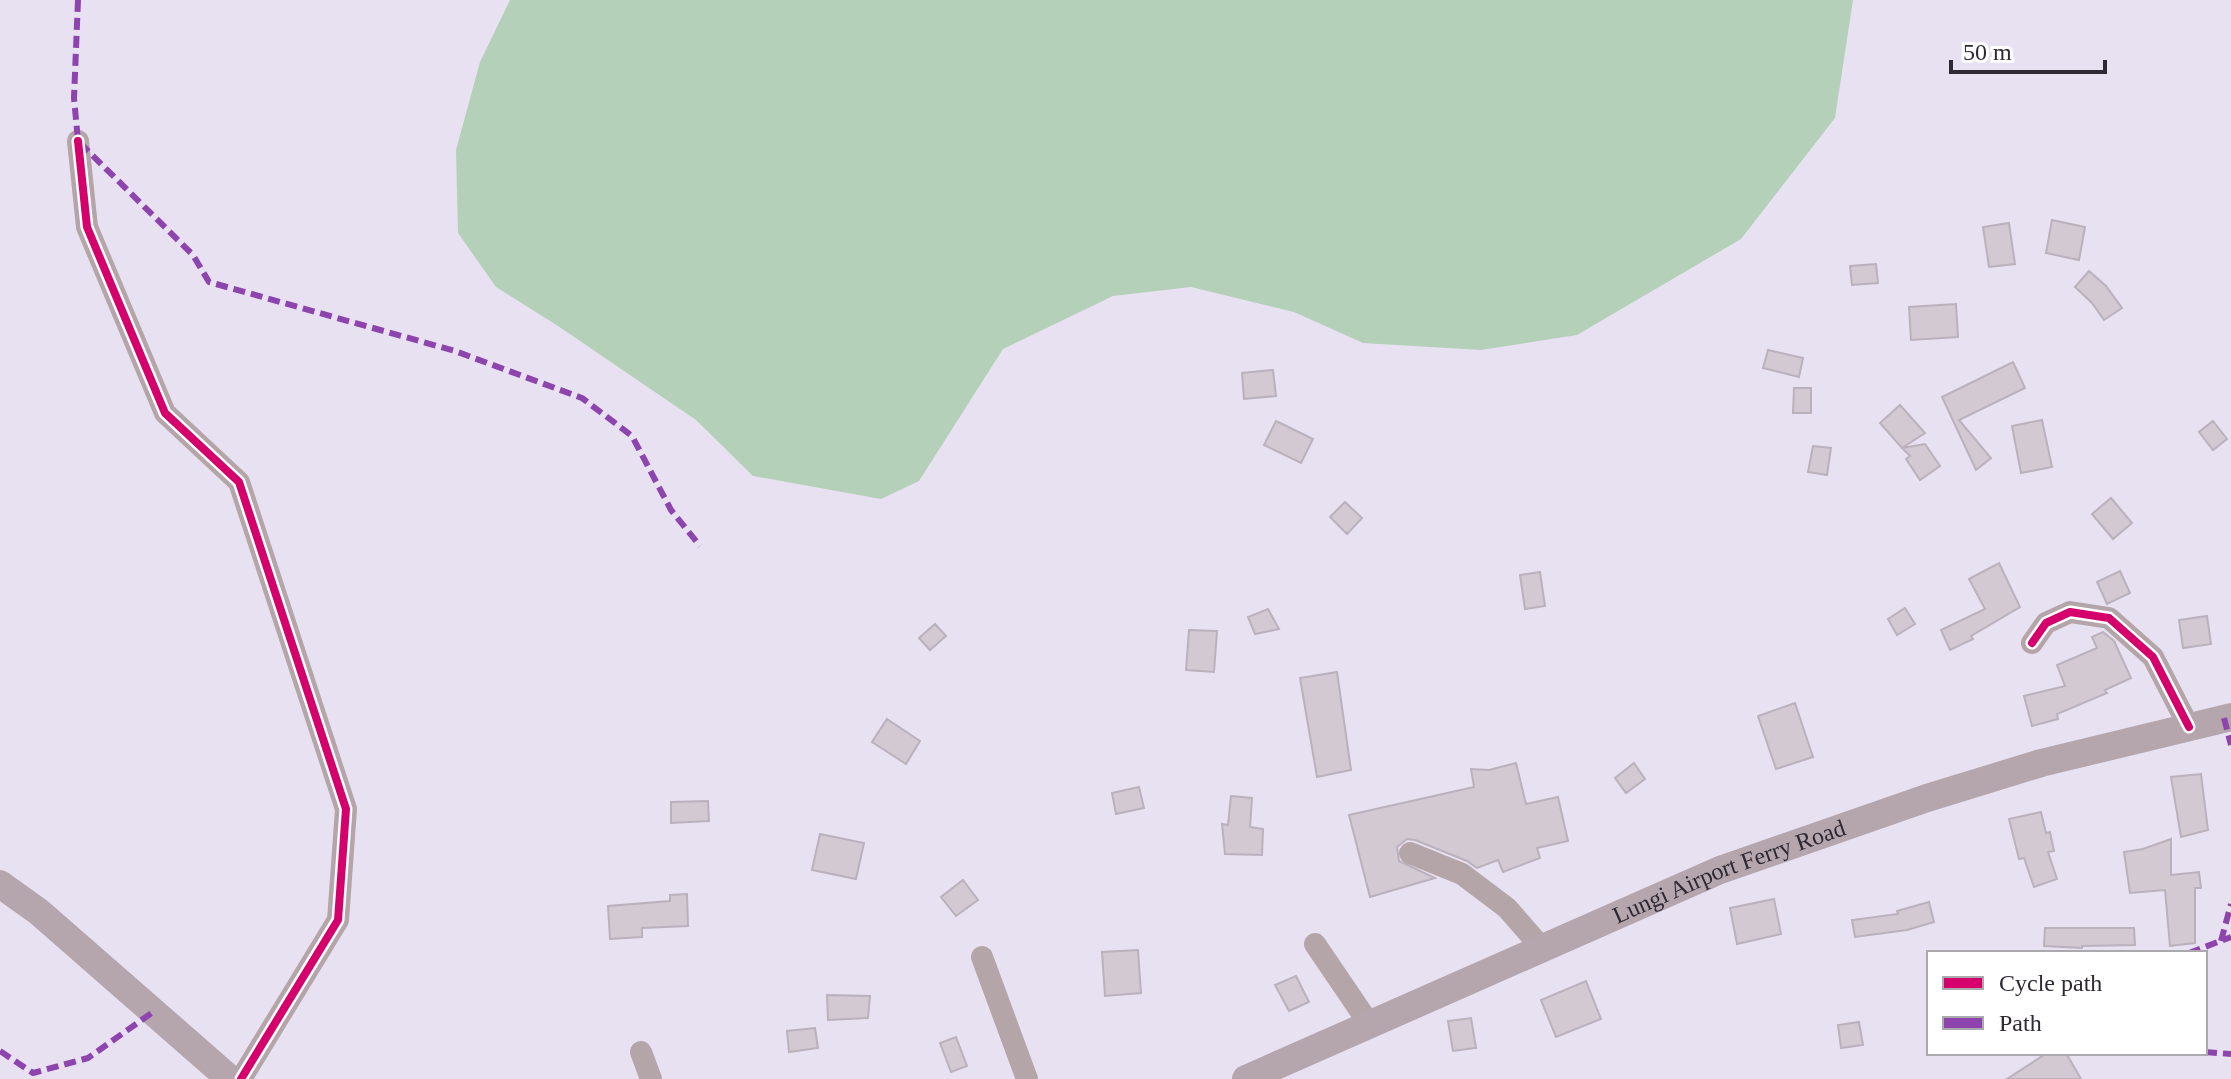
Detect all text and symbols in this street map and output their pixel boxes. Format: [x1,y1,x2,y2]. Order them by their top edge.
scale bar [1951,24,2105,74]
text: 50 m [1963,39,2012,65]
street label: Lungi Airport Ferry Road [1609,814,1849,929]
legend [1927,951,2207,1055]
text: Cycle path [1999,970,2102,996]
text: Path [1999,1010,2042,1036]

